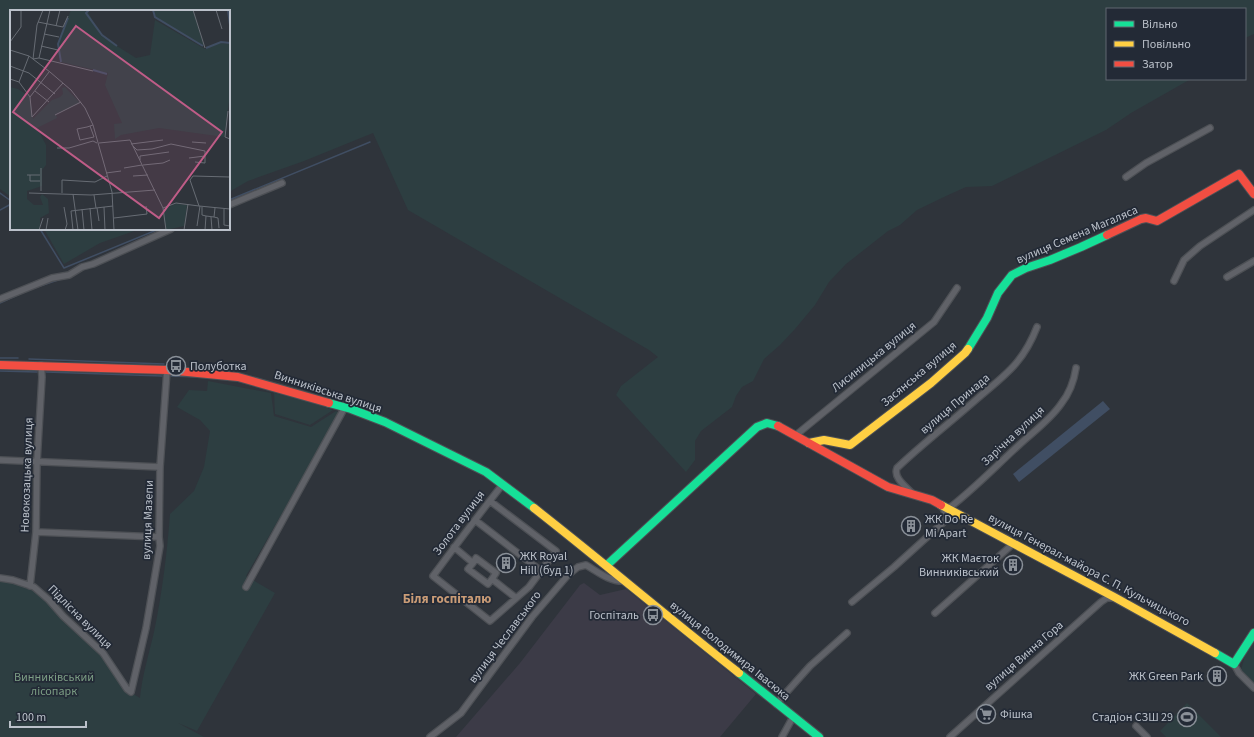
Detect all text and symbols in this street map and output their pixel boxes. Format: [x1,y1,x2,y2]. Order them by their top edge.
legend [1106,8,1246,80]
inset map [10,10,230,230]
text: Вільно [1142,16,1178,33]
text: Повільно [1142,36,1191,53]
text: Затор [1142,56,1173,73]
street label: вулиця Семена Магаляса [1013,202,1141,268]
street label: Лисиницька вулиця [828,317,920,397]
street label: Засянська вулиця [877,337,961,411]
bus stop icon: Полуботка [165,355,187,377]
place label: Полуботка [190,358,246,375]
street label: Винниківська вулиця [272,367,384,417]
street label: вулиця Принада [916,370,994,438]
street label: Зарічна вулиця [978,402,1048,470]
street label: Новокозацька вулиця [16,417,38,533]
street label: вулиця Мазепи [138,480,158,560]
street label: Золота вулиця [429,487,489,559]
street label: вулиця Генерал-майора С. П. Кульчицького [985,509,1193,631]
place label: ЖК Do Re Mi Apart [925,511,973,542]
building icon: ЖК Do Re Mi Apart [900,515,922,537]
place label: ЖК Royal Hill (буд 1) [520,548,573,579]
place label: ЖК Маєток Винниківський [919,550,999,581]
building icon: ЖК Royal Hill (буд 1) [495,552,517,574]
building icon: ЖК Маєток Винниківський [1002,554,1024,576]
street label: Підлісна вулиця [44,581,116,653]
street label: вулиця Чеславського [465,587,545,687]
district label: Біля госпіталю [403,590,491,608]
street label: вулиця Володимира Івасюка [666,597,794,705]
bus stop icon: Госпіталь [642,604,664,626]
place label: Госпіталь [589,607,639,624]
street label: вулиця Винна Гора [981,617,1067,695]
building icon: ЖК Green Park [1206,665,1228,687]
place label: ЖК Green Park [1129,668,1203,685]
park label: Винниківський лісопарк [14,669,94,700]
scale bar [10,703,86,729]
supermarket icon: Фішка [975,703,997,725]
place label: Фішка [1000,706,1033,723]
sports icon: Стадіон СЗШ 29 [1176,706,1198,728]
text: 100 m [16,709,46,726]
place label: Стадіон СЗШ 29 [1092,709,1173,726]

